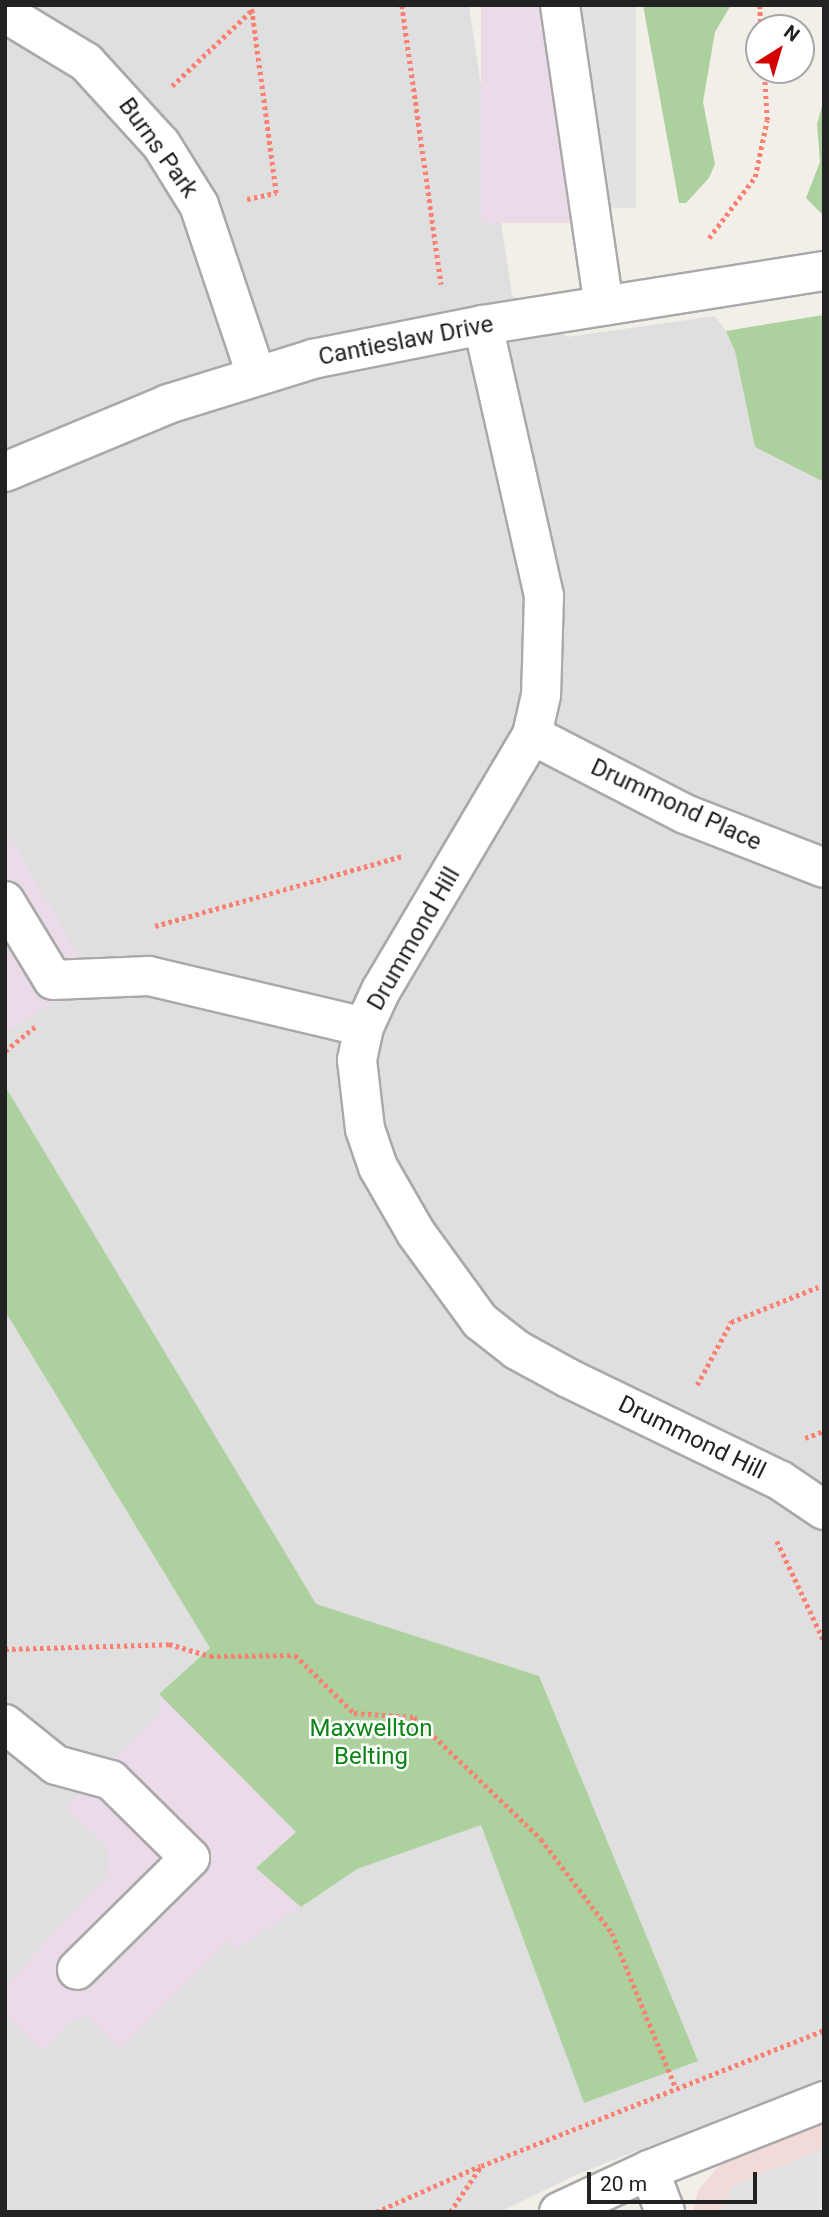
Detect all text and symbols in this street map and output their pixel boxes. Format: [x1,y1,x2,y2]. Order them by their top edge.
north arrow [745,14,815,84]
text: N [779,20,804,47]
street label: Burns Park [112,93,204,203]
street label: Cantieslaw Drive [316,310,496,372]
street label: Drummond Place [586,753,766,857]
street label: Drummond Hill [361,862,467,1016]
street label: Drummond Hill [614,1390,770,1486]
park label: Maxwellton Belting [310,1715,432,1771]
scale bar [591,2158,761,2202]
text: 20 m [600,2172,647,2196]

